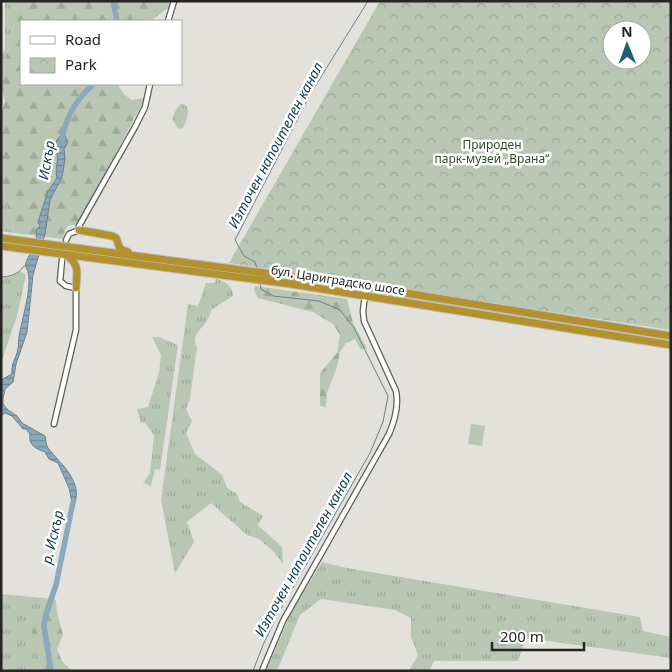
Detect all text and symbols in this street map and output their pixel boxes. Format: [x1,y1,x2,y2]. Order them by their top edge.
legend [20,20,182,85]
north arrow [602,20,652,70]
text: N [621,22,633,41]
text: Road [65,29,101,49]
text: Park [65,54,97,74]
water label: Източен напоителен канал [223,59,327,231]
park label: Природен парк-музей „Врана“ [435,136,550,167]
water label: Искър [33,139,59,181]
street label: бул. Цариградско шосе [270,261,406,299]
water label: Източен напоителен канал [250,468,356,640]
water label: р. Искър [36,508,67,567]
scale bar [492,620,584,652]
text: 200 m [500,626,544,646]

